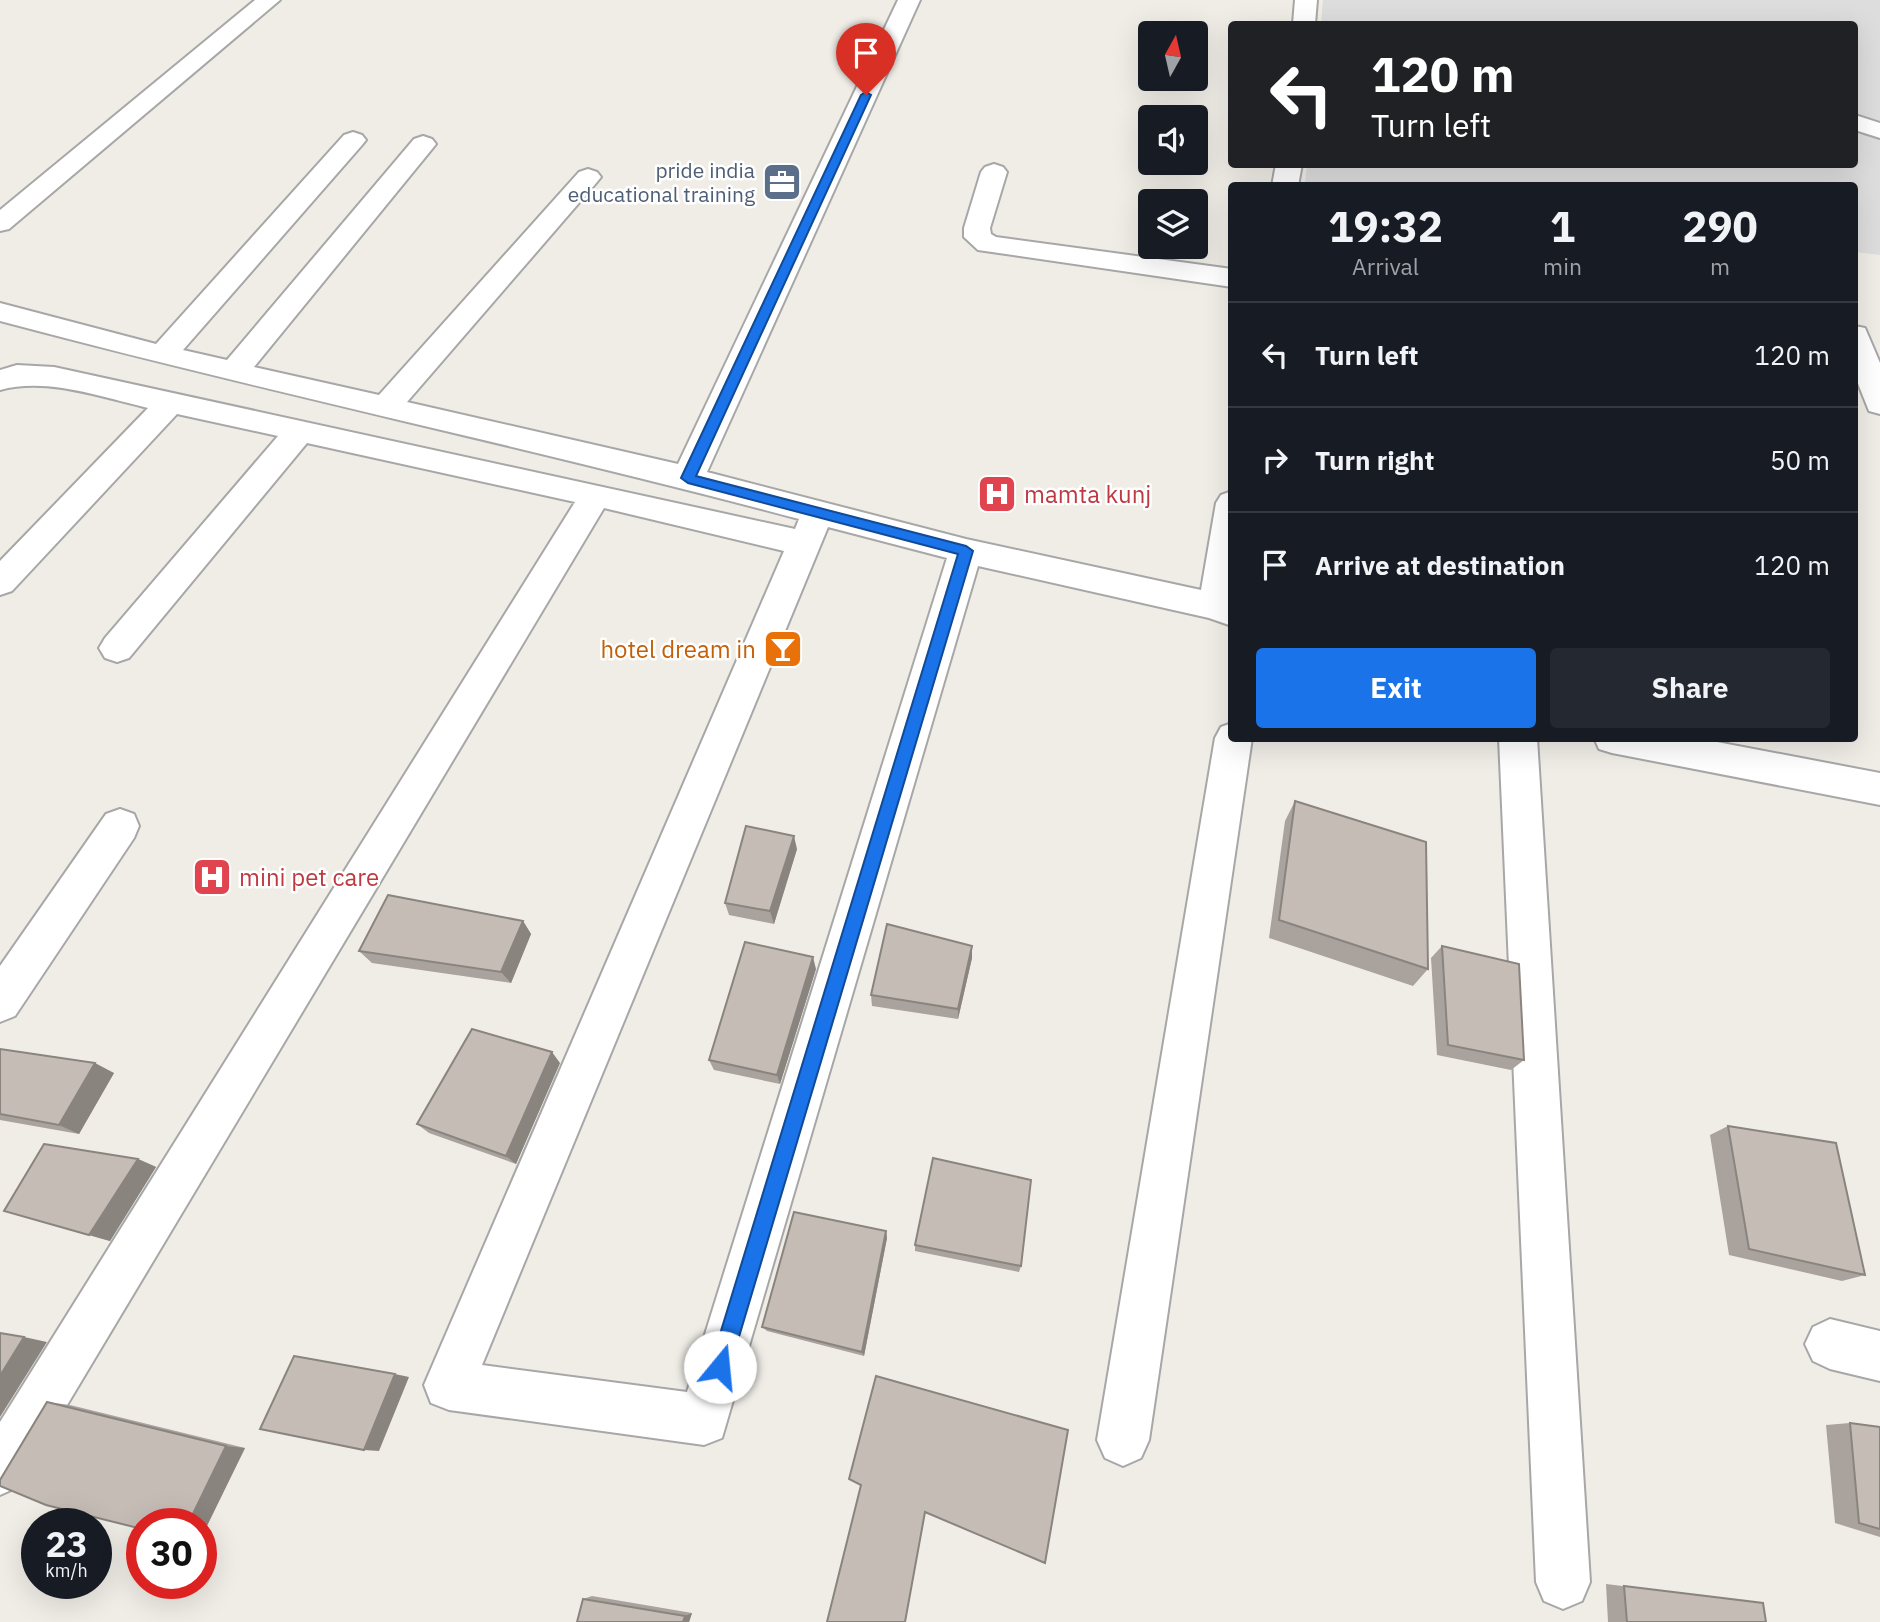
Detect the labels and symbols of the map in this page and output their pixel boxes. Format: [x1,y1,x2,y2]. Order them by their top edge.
north arrow [1138,21,1208,91]
pin [836,23,896,95]
place label: pride india educational training [568,156,755,208]
office icon: pride india educational training [761,161,803,203]
hospital icon: mamta kunj [976,473,1018,515]
place label: mamta kunj [1024,478,1151,510]
bar icon: hotel dream in [762,628,804,670]
place label: hotel dream in [600,633,756,665]
hospital icon: mini pet care [191,856,233,898]
place label: mini pet care [239,861,379,893]
position arrow [683,1330,757,1404]
speed limit sign: 30 [126,1508,217,1599]

